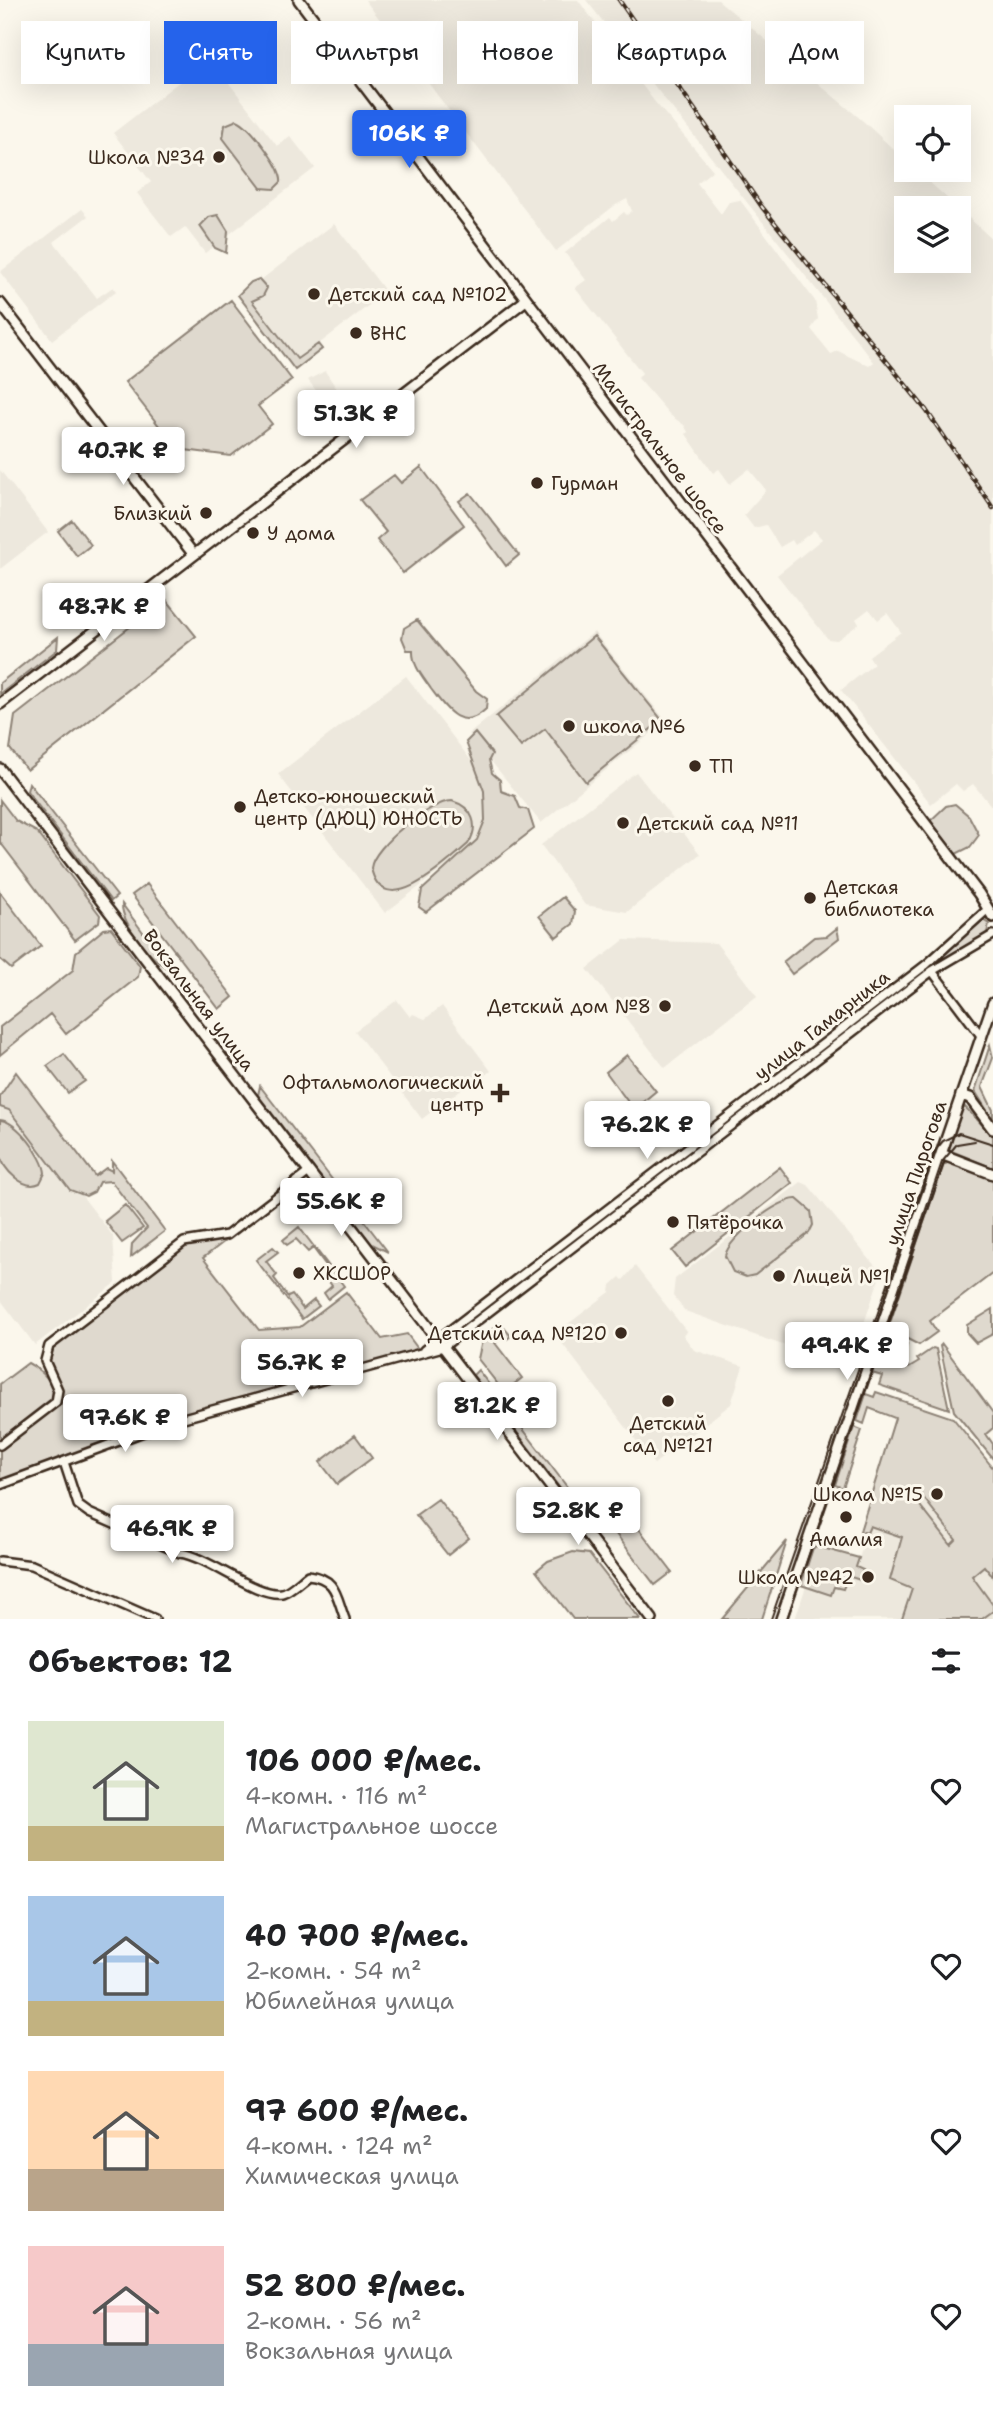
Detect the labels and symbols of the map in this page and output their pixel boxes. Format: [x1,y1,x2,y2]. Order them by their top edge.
pin: 106K ₽ [352,110,466,170]
place label: Школа №34 [88,145,205,170]
marker: Школа №34 [211,149,227,165]
place label: Детский сад №102 [328,282,507,307]
marker: Детский сад №102 [306,286,322,302]
place label: ВНС [370,321,407,346]
marker: ВНС [348,325,364,341]
street label: Магистральное шоссе [587,357,733,539]
pin: 51.3K ₽ [291,391,421,450]
pin: 40.7K ₽ [58,428,188,487]
place label: Гурман [551,471,618,496]
marker: Гурман [529,475,545,491]
place label: Близкий [113,501,192,526]
marker: Близкий [198,505,214,521]
place label: У дома [267,521,335,546]
marker: У дома [245,525,261,541]
pin: 48.7K ₽ [39,584,169,643]
place label: школа №6 [583,714,686,739]
marker: школа №6 [561,718,577,734]
place label: ТП [709,754,733,779]
marker: ТП [687,758,703,774]
place label: Детско-юношеский центр (ДЮЦ) ЮНОСТЬ [254,784,463,831]
marker: Детско-юношеский центр (ДЮЦ) ЮНОСТЬ [232,799,248,815]
place label: Детский сад №11 [637,811,799,836]
marker: Детский сад №11 [615,815,631,831]
place label: Детская библиотека [824,875,934,922]
marker: Детская библиотека [802,890,818,906]
street label: Вокзальная улица [137,924,261,1076]
street label: улица Гамарника [749,964,895,1086]
place label: Детский дом №8 [487,994,651,1019]
marker: Детский дом №8 [657,998,673,1014]
place label: Офтальмологический центр [282,1070,484,1117]
marker: Офтальмологический центр [490,1083,510,1103]
street label: улица Пирогова [879,1097,953,1249]
pin: 76.2K ₽ [582,1102,712,1161]
pin: 55.6K ₽ [276,1178,406,1238]
place label: Пятёрочка [687,1210,783,1235]
marker: Пятёрочка [665,1214,681,1230]
place label: ХКСШОР [313,1261,391,1286]
place label: Лицей №1 [793,1264,890,1289]
marker: ХКСШОР [291,1265,307,1281]
marker: Лицей №1 [771,1268,787,1284]
place label: Детский сад №120 [428,1321,607,1346]
pin: 49.4K ₽ [782,1322,912,1382]
marker: Детский сад №120 [613,1325,629,1341]
pin: 56.7K ₽ [237,1340,367,1399]
pin: 81.2K ₽ [432,1382,562,1442]
marker: Детский сад №121 [660,1393,676,1409]
pin: 97.6K ₽ [60,1394,190,1454]
place label: Детский сад №121 [623,1411,713,1458]
place label: Школа №15 [813,1482,923,1507]
marker: Школа №15 [929,1486,945,1502]
pin: 52.8K ₽ [513,1488,643,1547]
pin: 46.9K ₽ [107,1506,237,1565]
marker: Амалия [838,1509,854,1525]
place label: Амалия [809,1527,883,1552]
place label: Школа №42 [738,1565,854,1590]
marker: Школа №42 [860,1569,876,1585]

